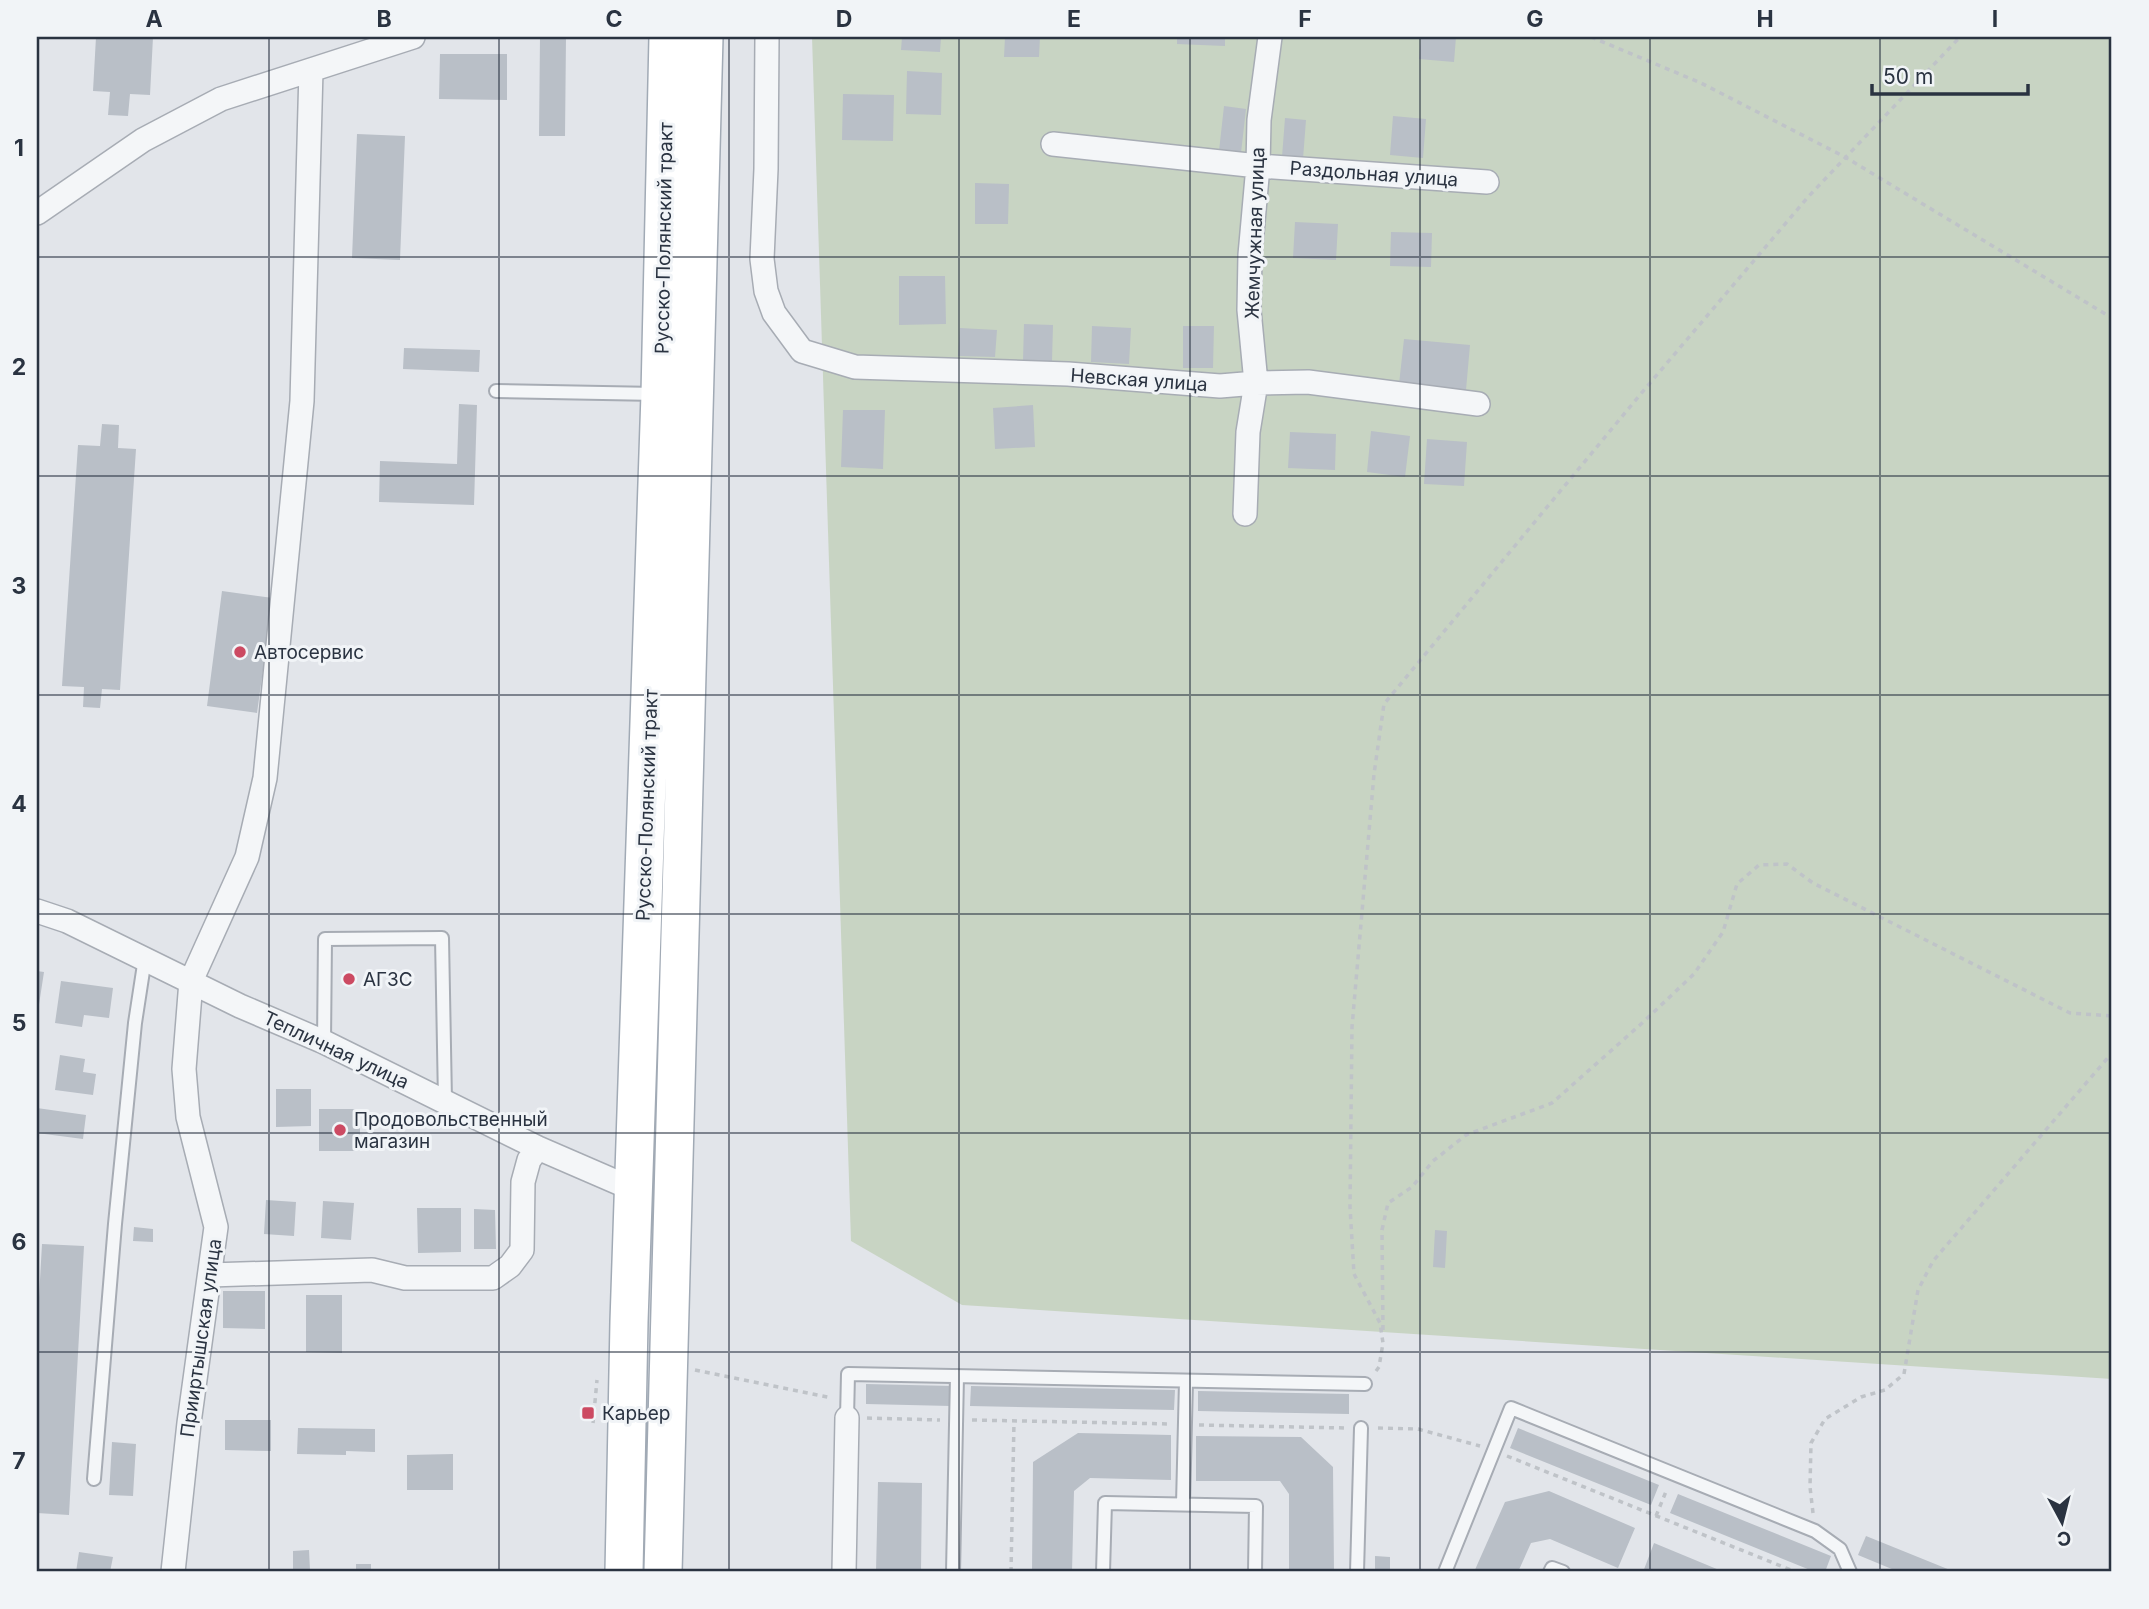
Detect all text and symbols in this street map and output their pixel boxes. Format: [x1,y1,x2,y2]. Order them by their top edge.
text: A [145,5,163,33]
text: B [376,5,392,33]
text: C [605,5,623,33]
text: D [836,5,852,33]
text: E [1067,5,1081,33]
text: F [1298,5,1312,33]
text: G [1526,5,1544,33]
text: H [1756,5,1774,33]
text: I [1992,5,1998,33]
scale bar [1872,52,2028,96]
text: 50 m [1883,64,1933,89]
street label: Русско-Полянский тракт [650,122,678,354]
text: 1 [14,134,24,162]
street label: Жемчужная улица [1241,147,1269,319]
street label: Раздольная улица [1289,157,1459,191]
text: 2 [12,353,26,381]
street label: Невская улица [1070,364,1208,396]
text: 3 [12,572,26,600]
place label: Автосервис [254,641,364,664]
marker: Автосервис [232,644,248,660]
street label: Русско-Полянский тракт [631,688,663,921]
text: 4 [11,790,27,818]
place label: АГЗС [363,968,413,991]
marker: АГЗС [341,971,357,987]
street label: Тепличная улица [260,1006,412,1094]
text: 5 [12,1009,26,1037]
place label: Продовольственный магазин [354,1108,548,1153]
marker: Продовольственный магазин [332,1122,348,1138]
text: 6 [12,1228,26,1256]
street label: Прииртышская улица [176,1237,226,1439]
place label: Карьер [602,1402,670,1425]
marker: Карьер [580,1405,596,1421]
text: 7 [12,1447,26,1475]
north arrow [2026,1486,2096,1556]
text: С [2056,1526,2072,1551]

